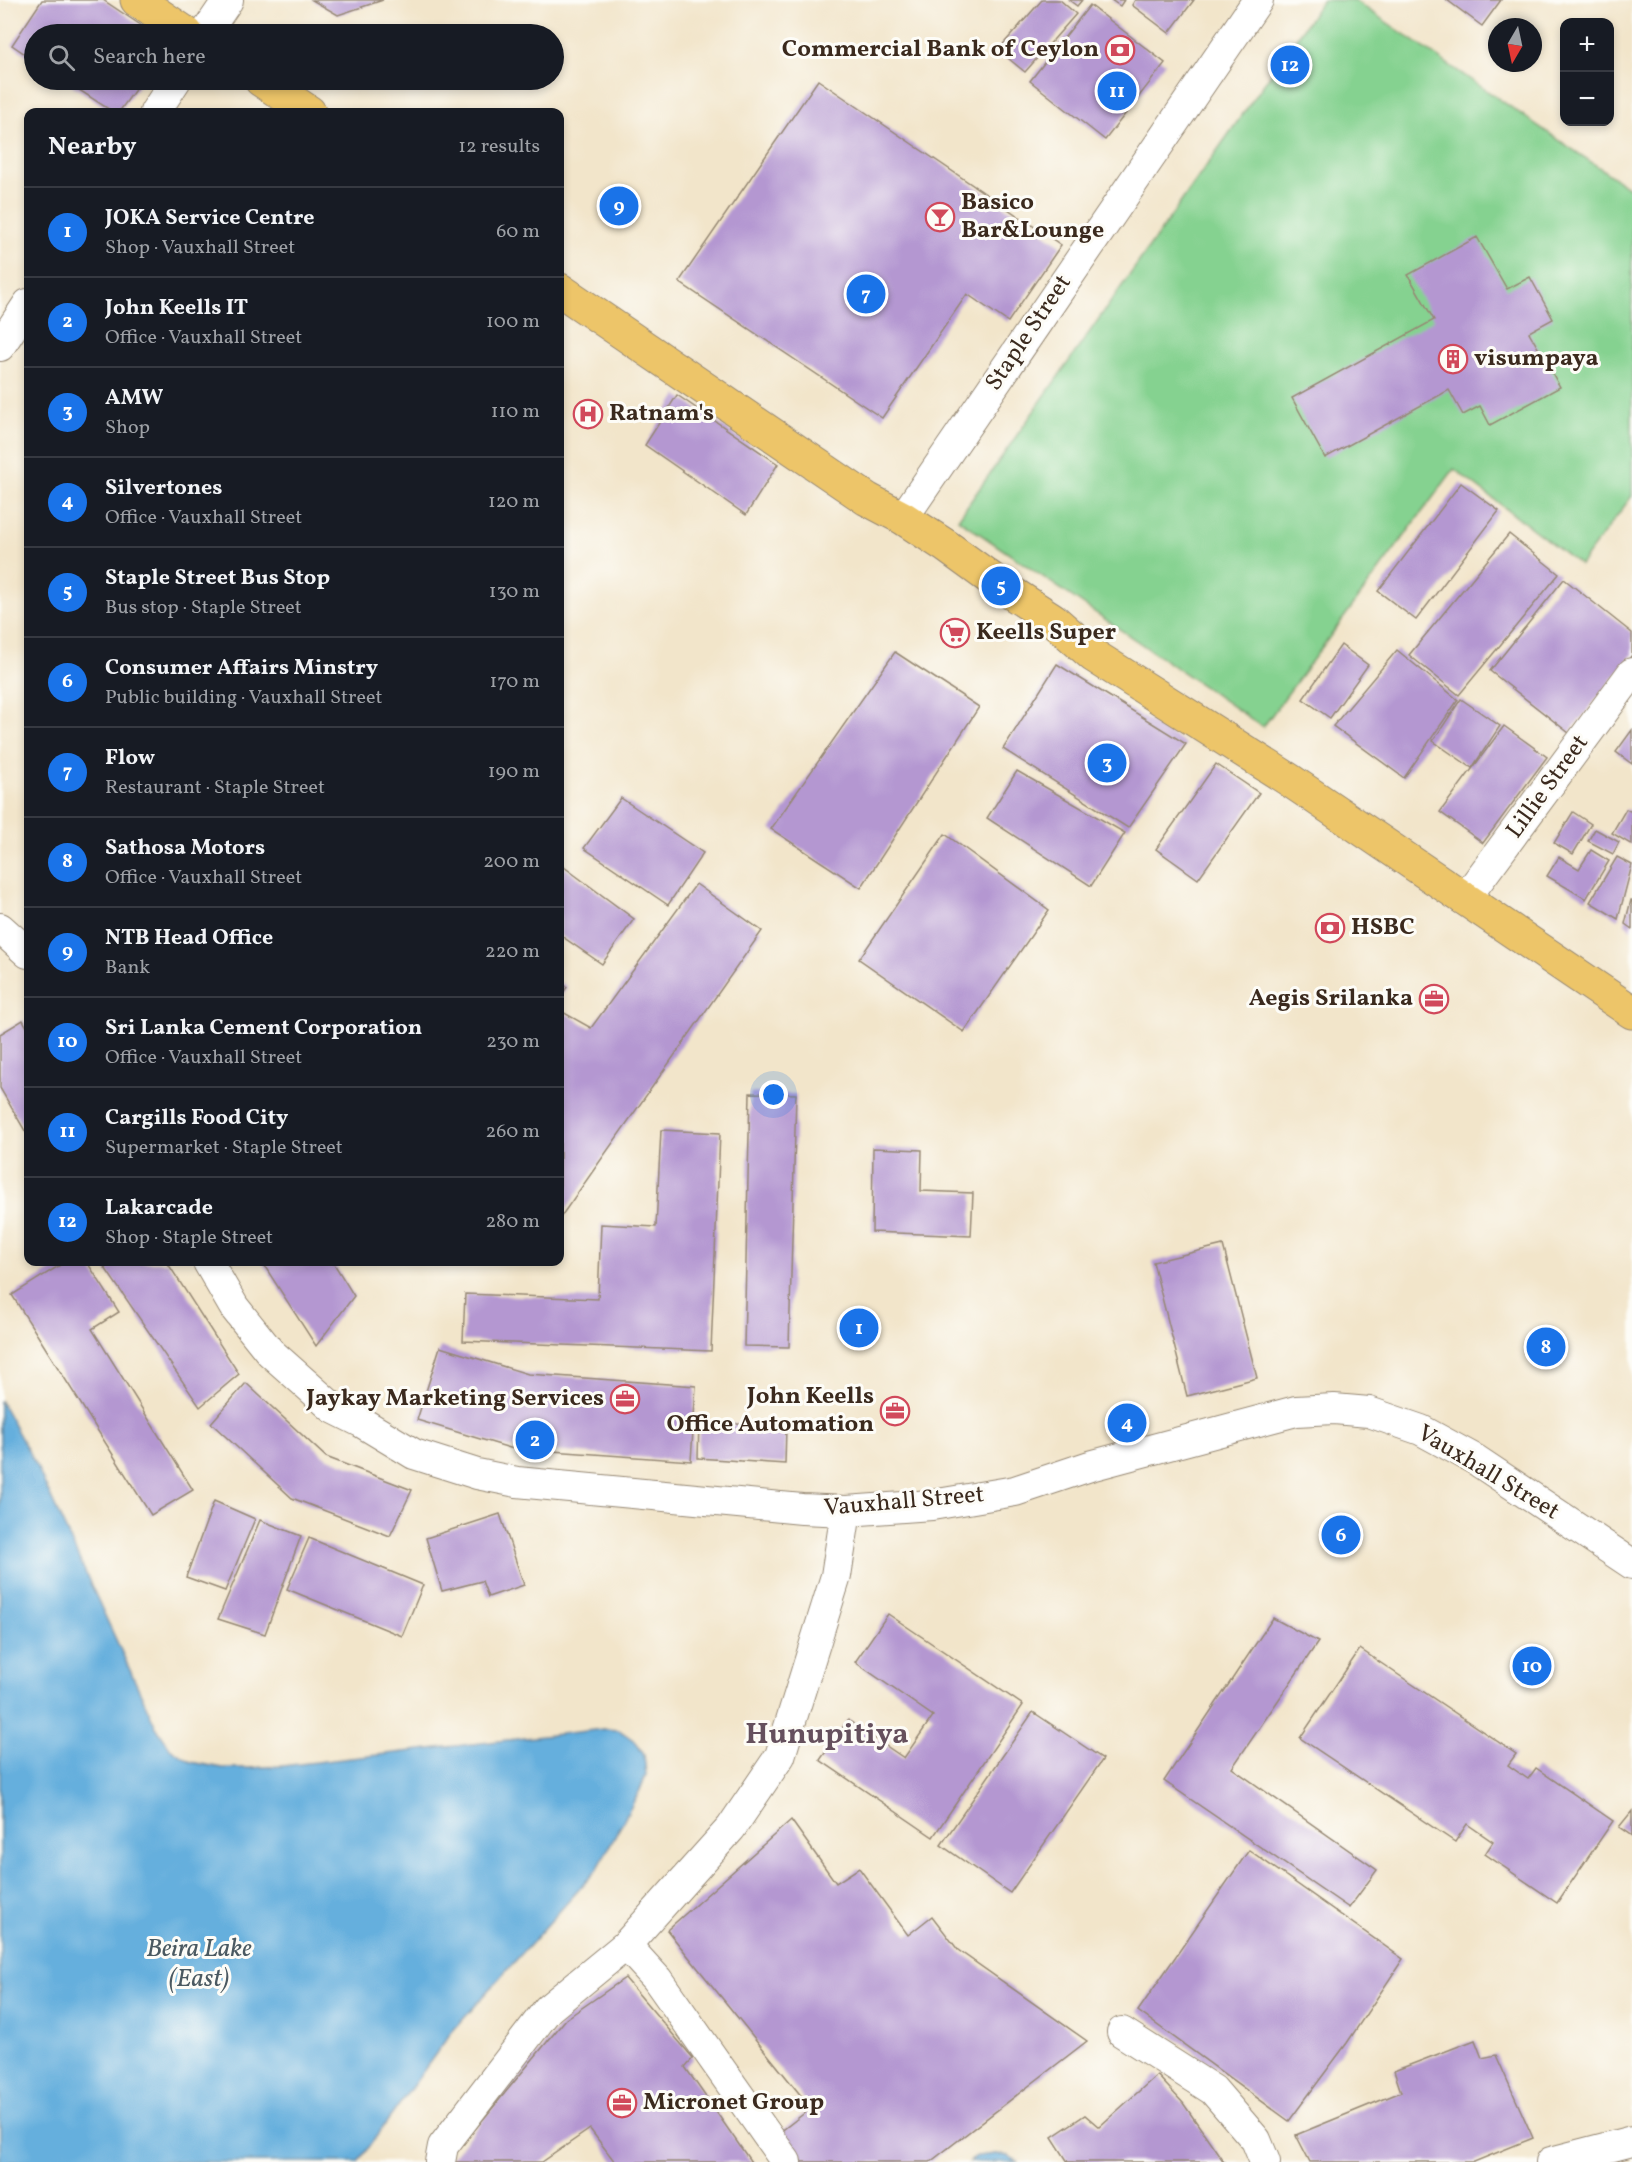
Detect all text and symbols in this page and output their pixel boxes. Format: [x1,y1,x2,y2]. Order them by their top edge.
north arrow [1488,18,1542,72]
map controls [1560,18,1614,126]
button: + [1560,18,1614,72]
search box [24,24,564,90]
place label: Commercial Bank of Ceylon [782,33,1099,67]
bank icon: Commercial Bank of Ceylon [1104,34,1136,66]
icon: search [45,41,78,74]
text: Search here [93,42,206,73]
pin: 12 [1270,42,1310,88]
pin: 11 [1098,68,1136,113]
button: − [1560,72,1614,126]
text: Nearby [48,129,137,165]
text: 12 results [458,133,540,161]
pin: 9 [600,184,638,228]
place label: Basico Bar&Lounge [961,186,1104,248]
bar icon: Basico Bar&Lounge [924,201,956,233]
text: JOKA Service Centre [105,203,315,234]
text: 1 [63,218,72,246]
text: 60 m [496,218,540,246]
text: Shop · Vauxhall Street [105,234,295,262]
street label: Staple Street [978,268,1080,398]
pin: 7 [846,272,886,316]
text: John Keells IT [105,293,248,324]
text: 2 [62,308,73,336]
text: 100 m [486,308,540,336]
text: Office · Vauxhall Street [105,324,302,352]
place label: visumpaya [1474,342,1599,376]
building icon: visumpaya [1437,343,1469,375]
text: AMW [105,383,163,414]
place label: Ratnam's [609,397,714,431]
text: 3 [62,398,73,426]
text: 110 m [491,398,540,426]
hospital icon: Ratnam's [572,398,604,430]
text: Shop [105,414,150,442]
text: Silvertones [105,473,222,504]
text: 4 [61,488,74,516]
text: 120 m [488,488,540,516]
text: Office · Vauxhall Street [105,504,302,532]
text: Staple Street Bus Stop [105,563,330,594]
pin: 5 [982,564,1020,608]
text: 5 [63,578,72,606]
text: 130 m [489,578,540,606]
text: Bus stop · Staple Street [105,594,302,622]
place label: Keells Super [976,616,1116,650]
supermarket icon: Keells Super [939,617,971,649]
text: Consumer Affairs Minstry [105,653,378,684]
text: 6 [62,668,73,696]
text: 170 m [490,668,540,696]
text: Public building · Vauxhall Street [105,684,382,712]
street label: Lillie Street [1499,728,1597,846]
pin: 3 [1088,740,1126,786]
text: Flow [105,743,155,774]
text: 7 [63,758,72,786]
text: 190 m [488,758,540,786]
text: Restaurant · Staple Street [105,774,325,802]
text: Sathosa Motors [105,833,265,864]
text: 8 [62,848,73,876]
text: 200 m [483,848,540,876]
text: Office · Vauxhall Street [105,864,302,892]
place label: HSBC [1351,911,1415,945]
bank icon: HSBC [1314,912,1346,944]
text: NTB Head Office [105,923,273,954]
text: 9 [62,938,73,966]
text: 220 m [485,938,540,966]
text: Bank [105,954,150,982]
place label: Aegis Srilanka [1249,982,1413,1016]
office icon: Aegis Srilanka [1418,983,1450,1015]
text: Sri Lanka Cement Corporation [105,1013,422,1044]
text: 10 [57,1028,78,1056]
text: 230 m [486,1028,540,1056]
text: Office · Vauxhall Street [105,1044,302,1072]
your location [759,1080,788,1109]
text: Cargills Food City [105,1103,288,1134]
text: 11 [59,1118,76,1146]
text: 260 m [485,1118,540,1146]
text: Supermarket · Staple Street [105,1134,343,1162]
text: Lakarcade [105,1193,213,1224]
text: 12 [58,1208,77,1236]
text: 280 m [485,1208,540,1236]
text: Shop · Staple Street [105,1224,273,1252]
pin: 1 [840,1306,878,1350]
pin: 8 [1526,1324,1566,1370]
place label: John Keells Office Automation [666,1380,874,1442]
place label: Jaykay Marketing Services [305,1382,604,1416]
office icon: Jaykay Marketing Services [609,1383,641,1415]
office icon: John Keells Office Automation [879,1395,911,1427]
pin: 4 [1108,1400,1146,1446]
street label: Vauxhall Street [1410,1417,1566,1529]
pin: 2 [516,1418,554,1462]
street label: Vauxhall Street [823,1478,985,1526]
pin: 6 [1322,1512,1360,1558]
pin: 10 [1512,1644,1552,1688]
district label: Hunupitiya [745,1714,909,1756]
water label: Beira Lake (East) [146,1931,252,1997]
place label: Micronet Group [643,2086,824,2120]
office icon: Micronet Group [606,2087,638,2119]

